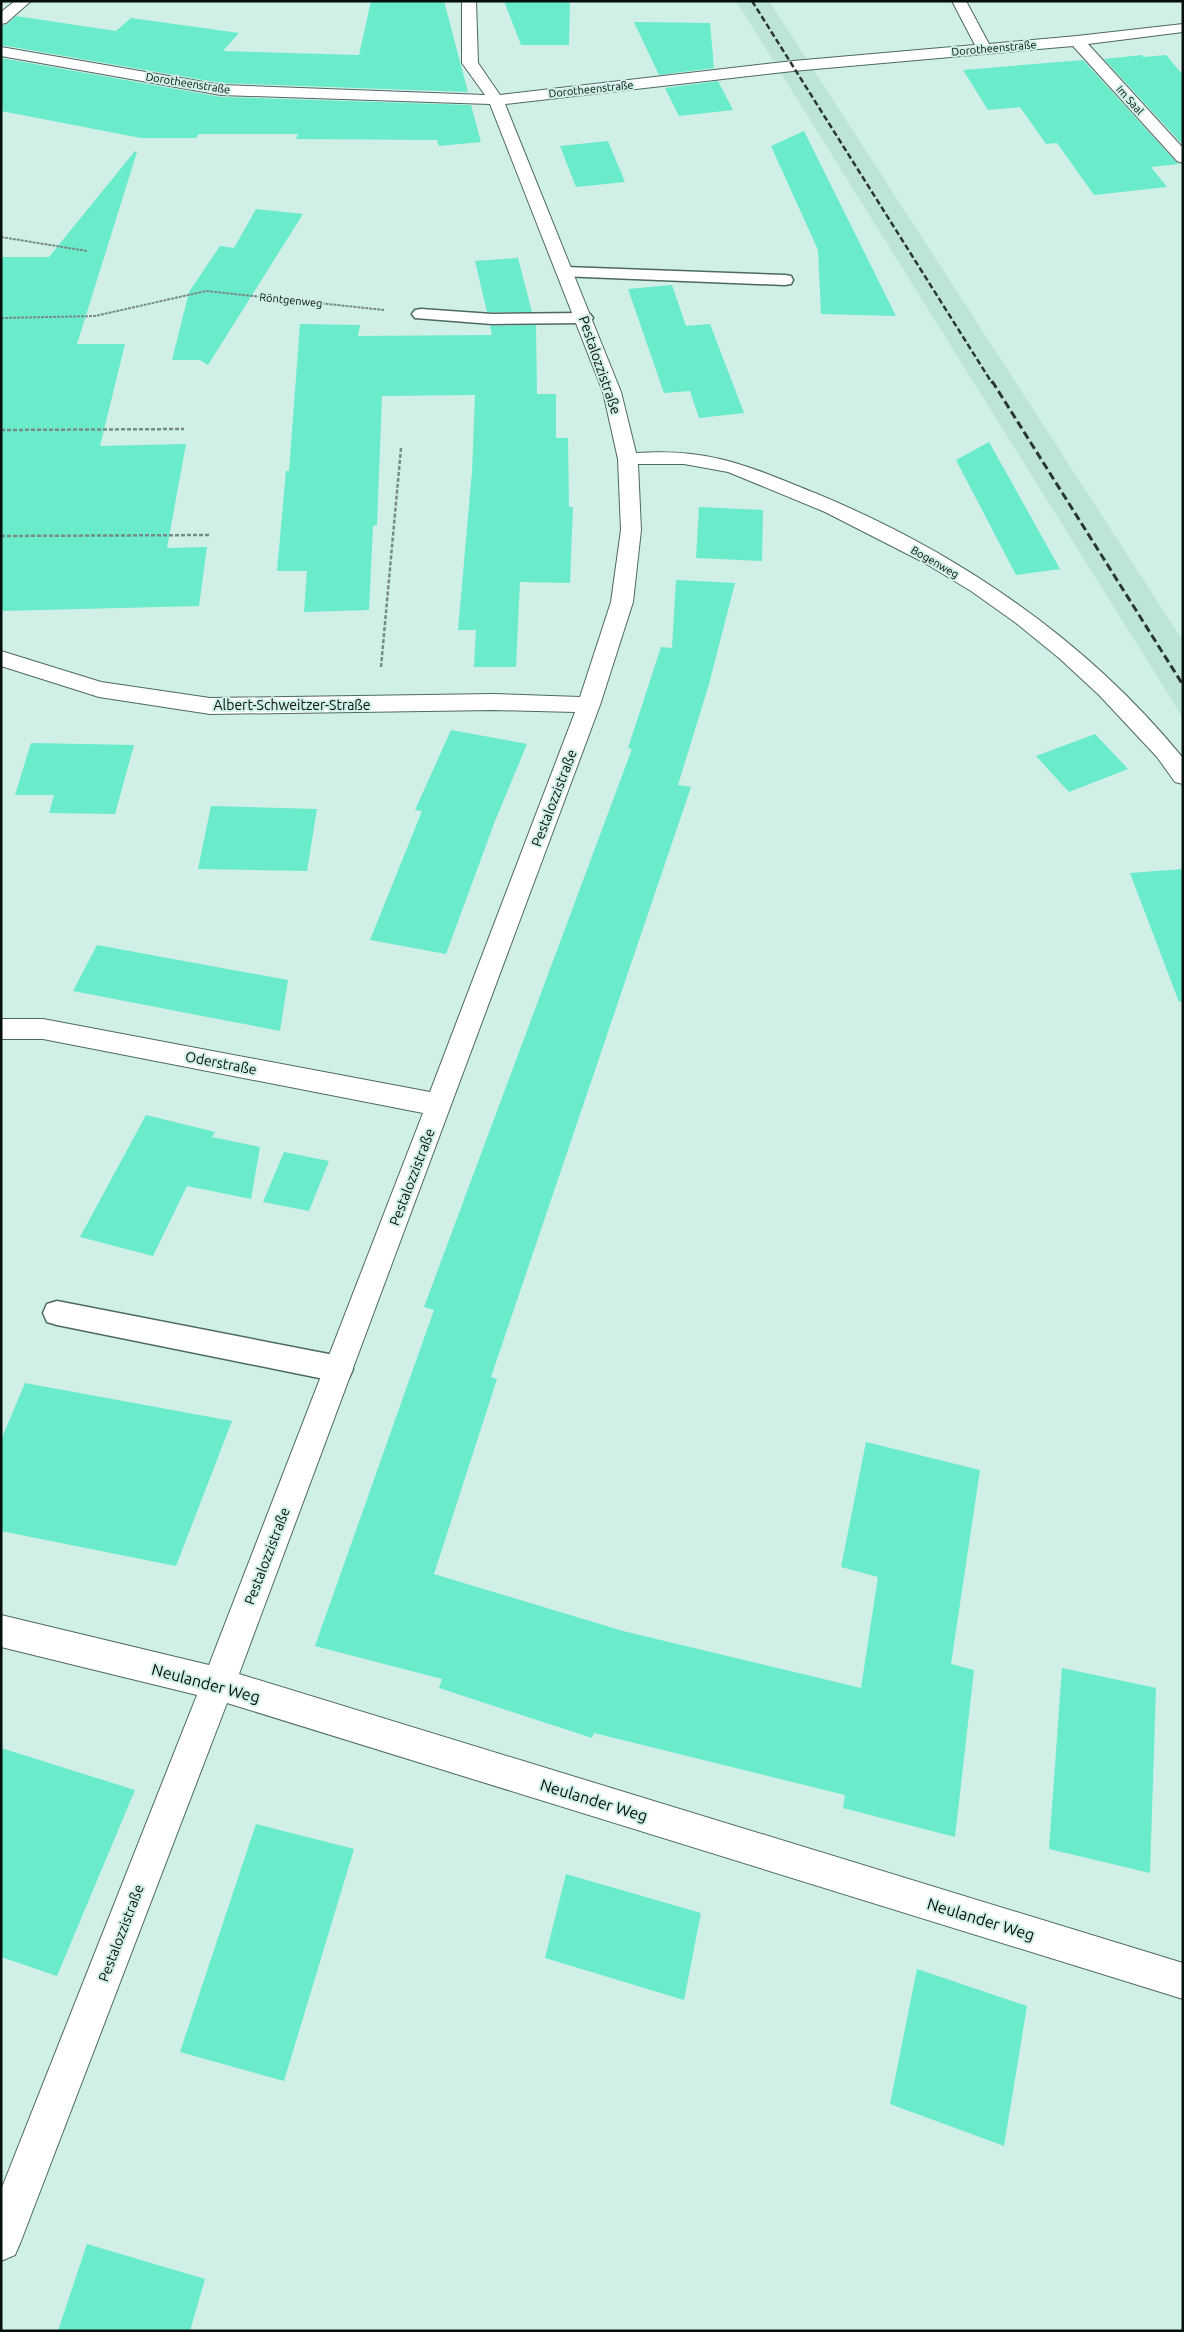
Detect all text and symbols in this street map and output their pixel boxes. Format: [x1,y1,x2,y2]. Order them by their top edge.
street label: Dorotheenstraße [951,38,1037,58]
street label: Dorotheenstraße [145,70,231,96]
street label: Dorotheenstraße [548,79,634,99]
street label: Im Saal [1114,83,1146,117]
street label: Röntgenweg [259,291,323,309]
street label: Pestalozzistraße [576,314,624,416]
street label: Bogenweg [909,544,961,580]
street label: Albert-Schweitzer-Straße [213,697,371,713]
street label: Pestalozzistraße [528,747,580,849]
street label: Oderstraße [184,1048,258,1078]
street label: Pestalozzistraße [386,1126,438,1228]
street label: Pestalozzistraße [241,1505,293,1607]
street label: Neulander Weg [150,1660,262,1706]
street label: Neulander Weg [538,1775,650,1825]
street label: Pestalozzistraße [95,1882,147,1984]
street label: Neulander Weg [925,1894,1037,1944]

